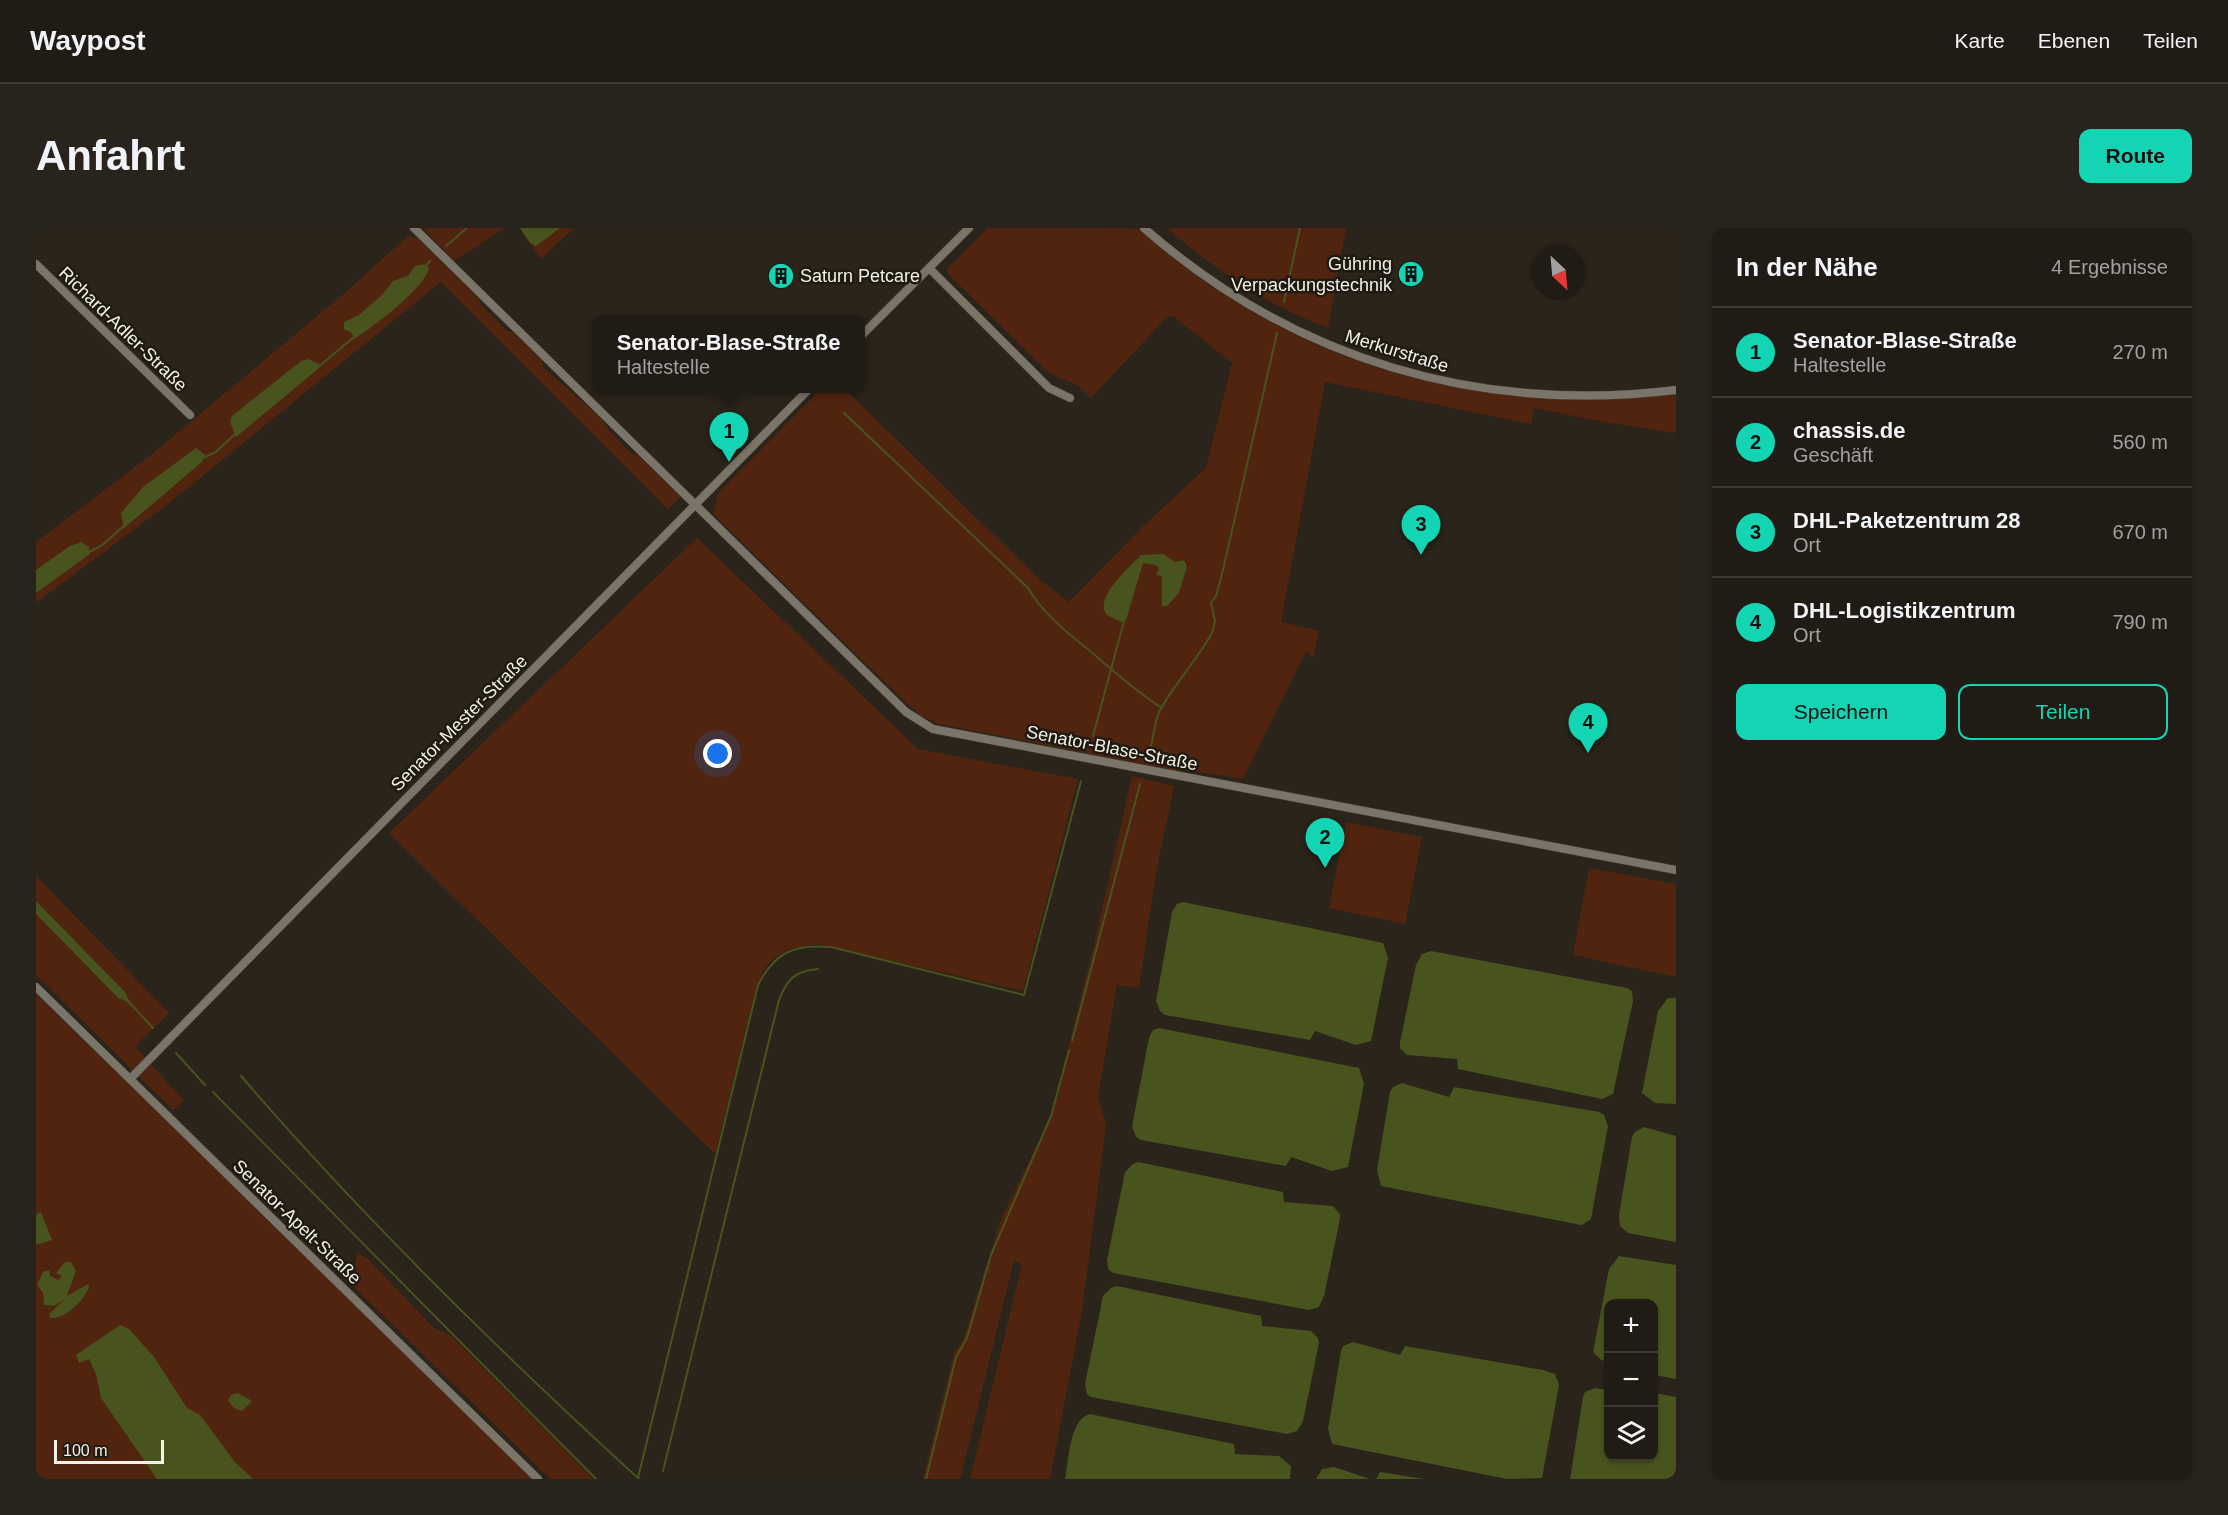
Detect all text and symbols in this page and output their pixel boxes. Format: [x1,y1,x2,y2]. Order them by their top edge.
text: Waypost [30,25,146,56]
text: Karte [1955,29,2005,52]
text: Ebenen [2038,29,2110,52]
text: Teilen [2143,29,2198,52]
button: Route [2079,129,2192,183]
text: Anfahrt [36,132,185,179]
north arrow [1532,246,1586,300]
text: In der Nähe [1736,252,1878,282]
place label: Gühring Verpackungstechnik [1231,254,1393,295]
text: 4 Ergebnisse [2051,256,2168,278]
building icon: Gühring Verpackungstechnik [1396,259,1426,289]
building icon: Saturn Petcare [766,261,796,291]
street label: Richard-Adler-Straße [55,263,191,395]
place label: Saturn Petcare [800,266,920,286]
popup [592,315,865,393]
street label: Merkurstraße [1343,326,1451,376]
text: Senator-Blase-Straße [1793,328,2017,353]
text: Senator-Blase-Straße [617,330,840,355]
text: 1 [1750,341,1761,363]
text: 270 m [2112,341,2168,363]
text: Haltestelle [1793,354,1886,376]
text: Haltestelle [617,356,710,378]
pin: 1 [710,412,748,462]
text: chassis.de [1793,418,1906,443]
text: 2 [1750,431,1761,453]
text: 560 m [2112,431,2168,453]
text: Geschäft [1793,444,1873,466]
pin: 3 [1402,506,1440,555]
text: DHL-Paketzentrum 28 [1793,508,2020,533]
text: 3 [1750,521,1761,543]
text: 670 m [2112,521,2168,543]
text: Ort [1793,534,1821,556]
text: DHL-Logistikzentrum [1793,598,2015,623]
text: 4 [1750,611,1761,633]
text: 790 m [2112,611,2168,633]
text: Ort [1793,624,1821,646]
street label: Senator-Mester-Straße [387,651,531,795]
button: Speichern [1736,684,1946,740]
button: Teilen [1958,684,2168,740]
pin: 4 [1568,704,1608,753]
street label: Senator-Blase-Straße [1025,722,1199,774]
your location [703,739,732,768]
pin: 2 [1306,818,1344,868]
street label: Senator-Apelt-Straße [229,1156,365,1288]
map controls [1604,1299,1658,1461]
button: + [1604,1299,1658,1353]
button: − [1604,1353,1658,1407]
button: layers [1604,1407,1658,1461]
scale bar [54,1437,164,1464]
text: 100 m [63,1442,107,1459]

